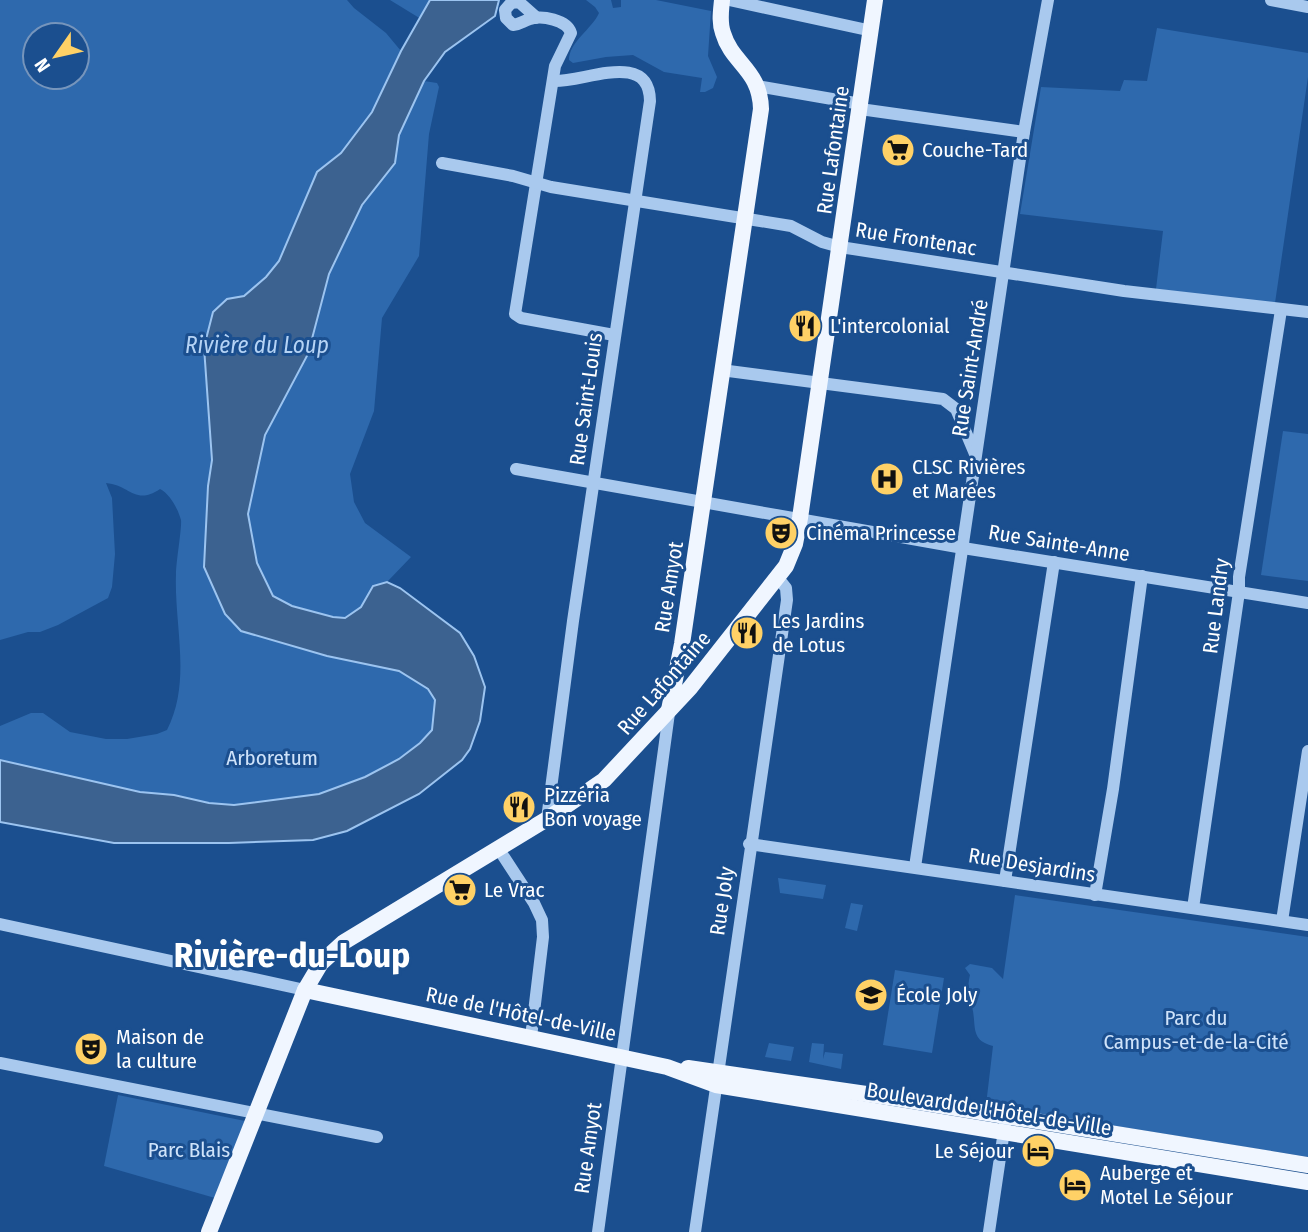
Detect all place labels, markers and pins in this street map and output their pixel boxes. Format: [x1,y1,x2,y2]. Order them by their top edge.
supermarket icon: Couche-Tard [879,131,917,169]
place label: Couche-Tard [922,137,1028,163]
restaurant icon: L'intercolonial [786,307,824,345]
place label: L'intercolonial [830,313,950,339]
place label: CLSC Rivières et Marées [912,454,1026,504]
hospital icon: CLSC Rivières et Marées [868,460,906,498]
theatre icon: Cinéma Princesse [762,514,800,552]
place label: Cinéma Princesse [806,520,956,546]
place label: Les Jardins de Lotus [772,608,864,658]
restaurant icon: Les Jardins de Lotus [728,614,766,652]
place label: Pizzéria Bon voyage [544,782,642,832]
restaurant icon: Pizzéria Bon voyage [500,788,538,826]
supermarket icon: Le Vrac [441,871,479,909]
place label: Le Vrac [484,877,545,903]
school or university icon: École Joly [852,976,890,1014]
place label: École Joly [896,982,978,1008]
place label: Maison de la culture [116,1024,204,1074]
theatre icon: Maison de la culture [72,1030,110,1068]
hotel icon: Le Séjour [1019,1132,1057,1170]
place label: Le Séjour [934,1138,1015,1164]
place label: Auberge et Motel Le Séjour [1100,1160,1234,1210]
hotel icon: Auberge et Motel Le Séjour [1056,1166,1094,1204]

